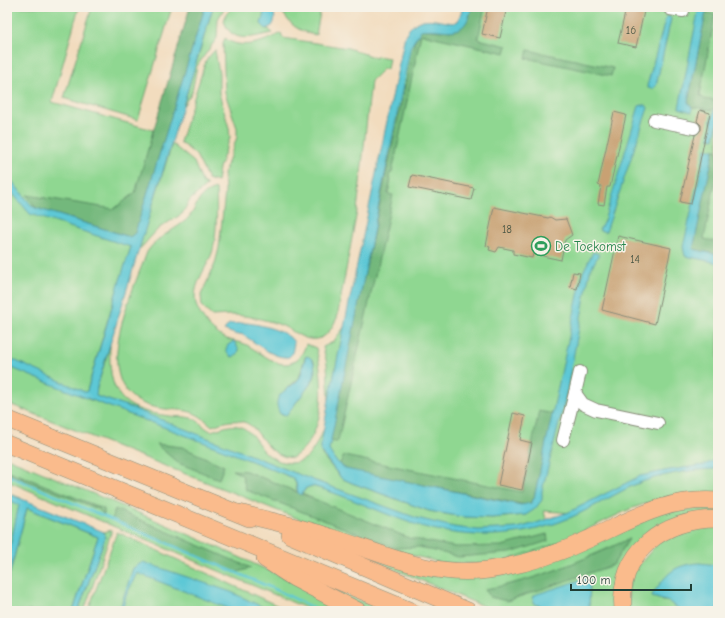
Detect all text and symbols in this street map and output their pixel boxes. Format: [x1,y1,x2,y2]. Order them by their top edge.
house number: 16 [626,24,636,37]
house number: 18 [502,223,512,236]
sports icon: De Toekomst [530,235,552,257]
place label: De Toekomst [555,239,627,254]
house number: 14 [630,253,640,266]
scale bar [571,566,691,592]
text: 100 m [577,573,610,587]

